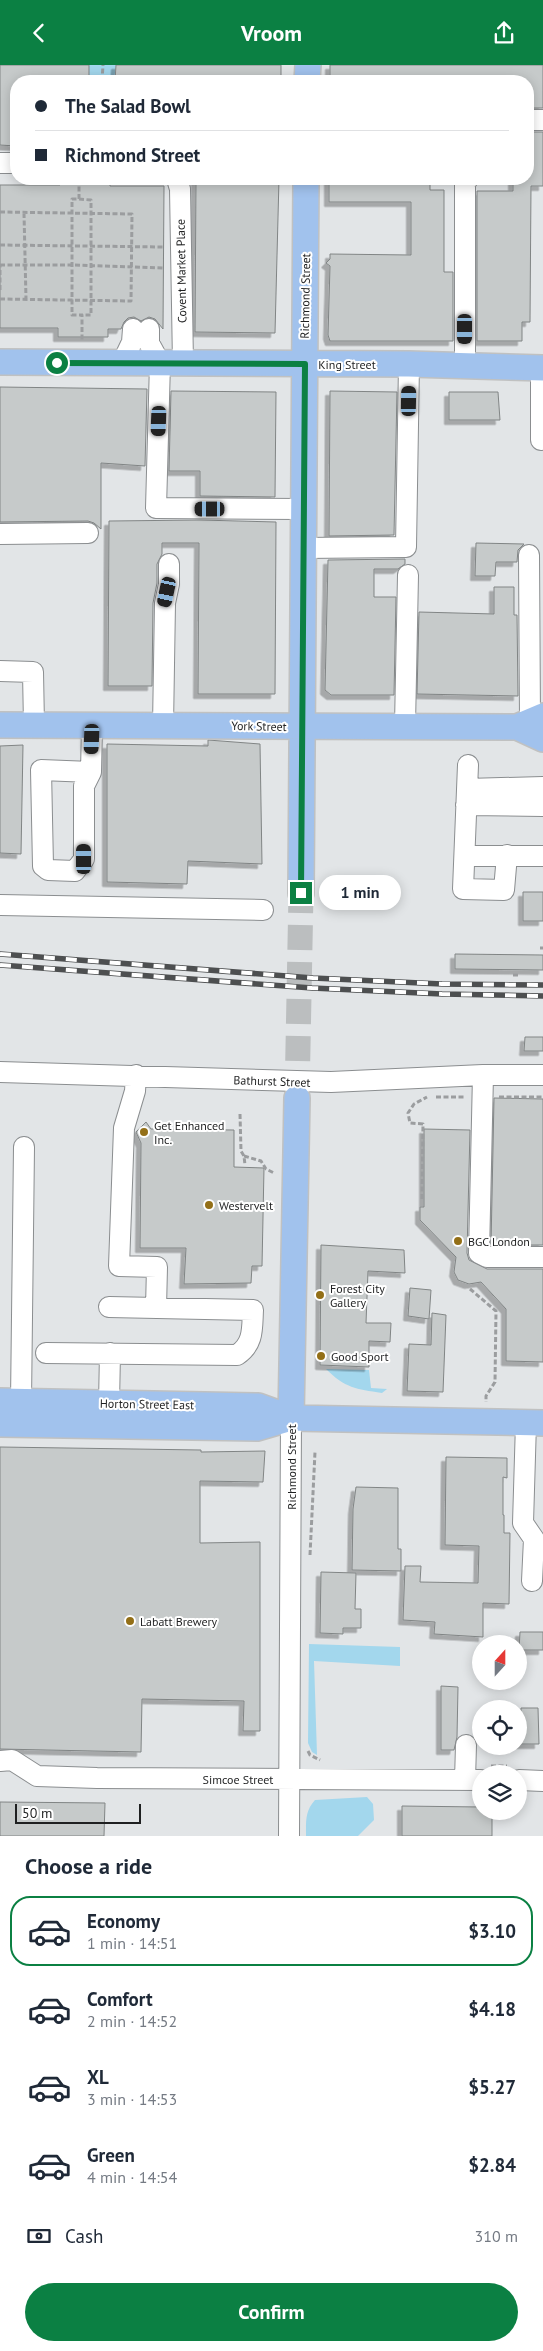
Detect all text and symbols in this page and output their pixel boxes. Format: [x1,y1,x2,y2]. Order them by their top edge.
icon: back [25,19,53,47]
text: Vroom [241,19,302,47]
icon: share [490,19,518,47]
text: The Salad Bowl [65,94,191,118]
text: Richmond Street [65,143,200,167]
street label: Covent Market Place [173,219,189,323]
street label: Richmond Street [297,253,313,339]
car [457,314,472,344]
route start [46,352,68,374]
street label: King Street [318,357,376,372]
car [401,386,416,416]
car [150,406,167,436]
car [195,502,225,517]
car [156,576,177,608]
street label: York Street [231,718,287,734]
car [83,724,100,754]
car [76,844,91,874]
callout: 1 min [318,875,401,911]
route end [290,882,312,904]
text: 1 min [340,882,380,902]
street label: Bathurst Street [233,1072,311,1090]
place label: Get Enhanced Inc. [154,1118,224,1147]
marker: Get Enhanced Inc. [138,1126,150,1138]
place label: Westervelt [219,1198,273,1213]
marker: Westervelt [203,1199,215,1211]
place label: BGC London [468,1234,530,1249]
marker: BGC London [452,1235,464,1247]
place label: Forest City Gallery [330,1281,385,1310]
marker: Forest City Gallery [314,1289,326,1301]
place label: Good Sport [331,1349,389,1364]
marker: Good Sport [315,1350,327,1362]
street label: Horton Street East [100,1396,194,1412]
street label: Richmond Street [284,1424,299,1510]
place label: Labatt Brewery [140,1614,218,1629]
marker: Labatt Brewery [124,1615,136,1627]
north arrow [472,1635,528,1690]
map controls [472,1635,527,1820]
button: locate [472,1700,527,1755]
button: layers [472,1765,527,1820]
street label: Simcoe Street [203,1772,273,1787]
scale bar [15,1801,141,1824]
text: 50 m [22,1804,52,1822]
text: Choose a ride [25,1852,152,1880]
icon: car [27,1909,72,1954]
text: Economy [87,1909,160,1933]
text: $3.10 [468,1919,516,1943]
text: 1 min · 14:51 [87,1933,177,1953]
icon: car [27,1987,72,2032]
text: Comfort [87,1987,153,2011]
text: $4.18 [468,1997,516,2021]
text: 2 min · 14:52 [87,2011,177,2031]
icon: car [27,2065,72,2110]
text: XL [87,2065,109,2089]
text: $5.27 [468,2075,516,2099]
text: 3 min · 14:53 [87,2089,177,2109]
icon: car [27,2143,72,2188]
text: Green [87,2143,135,2167]
text: $2.84 [468,2153,516,2177]
text: 4 min · 14:54 [87,2167,177,2187]
icon: cash [25,2222,53,2250]
text: Cash [65,2224,103,2248]
text: 310 m [475,2226,518,2246]
button: Confirm [25,2283,518,2341]

